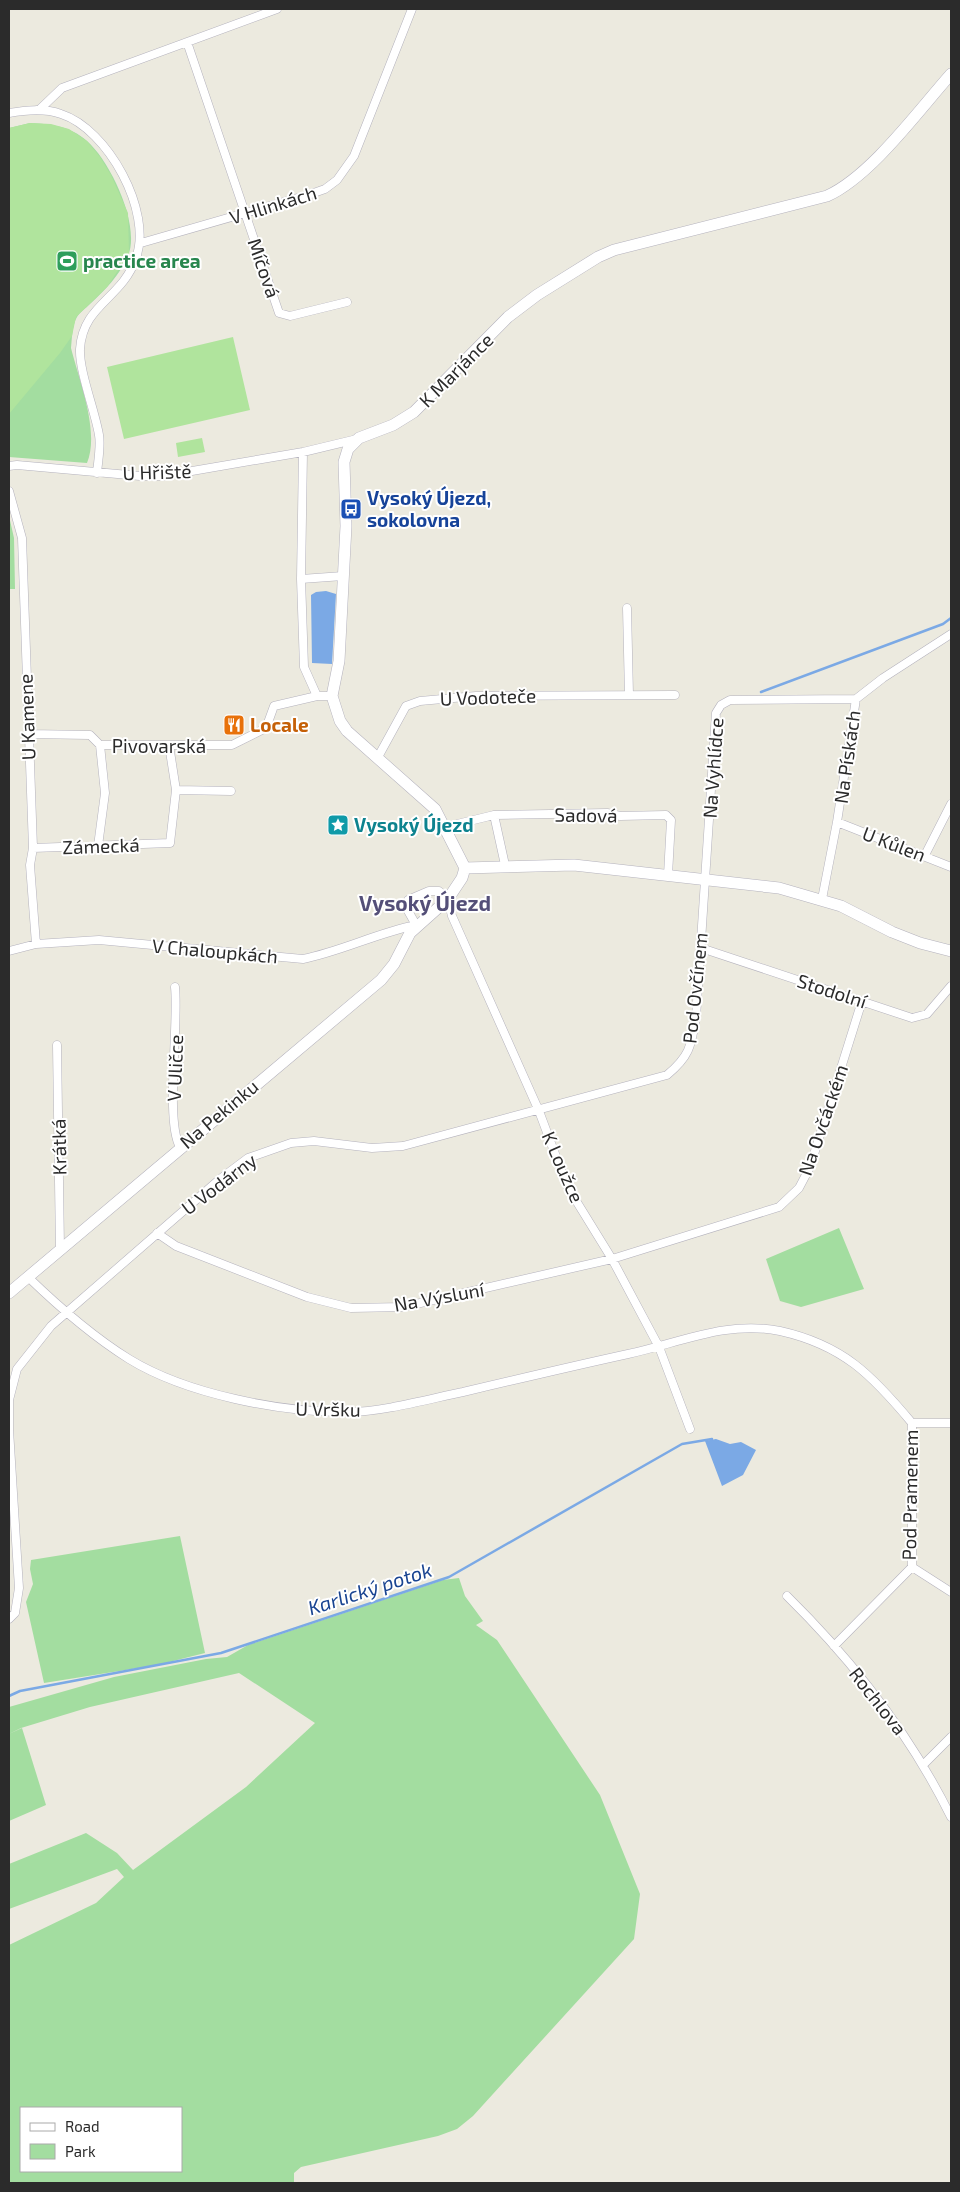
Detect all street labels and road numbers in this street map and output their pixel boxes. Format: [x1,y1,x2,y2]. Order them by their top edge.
street label: V Hlinkách [227,180,319,229]
street label: Míčová [244,235,285,301]
street label: K Marjánce [414,328,498,412]
street label: U Hřiště [122,459,192,484]
street label: U Kamene [13,673,40,761]
street label: U Vodoteče [439,683,537,710]
street label: Na Pískách [829,709,864,805]
street label: Na Vyhlídce [698,717,727,819]
street label: Pivovarská [112,734,206,757]
street label: Sadová [554,802,618,827]
street label: U Kůlen [859,821,929,866]
street label: Zámecká [62,833,140,858]
street label: Pod Ovčínem [677,931,712,1045]
street label: V Chaloupkách [151,934,279,967]
street label: Stodolní [795,969,871,1013]
street label: V Uličce [162,1034,187,1102]
street label: Na Ovčáckém [793,1061,852,1178]
street label: Na Pekinku [175,1074,263,1153]
street label: Krátká [47,1118,70,1176]
street label: K Loužce [538,1128,589,1206]
street label: U Vodárny [177,1148,261,1219]
street label: Na Výsluní [392,1277,487,1316]
street label: U Vršku [295,1396,361,1421]
street label: Pod Pramenem [897,1429,922,1561]
street label: Rochlova [845,1662,912,1739]

